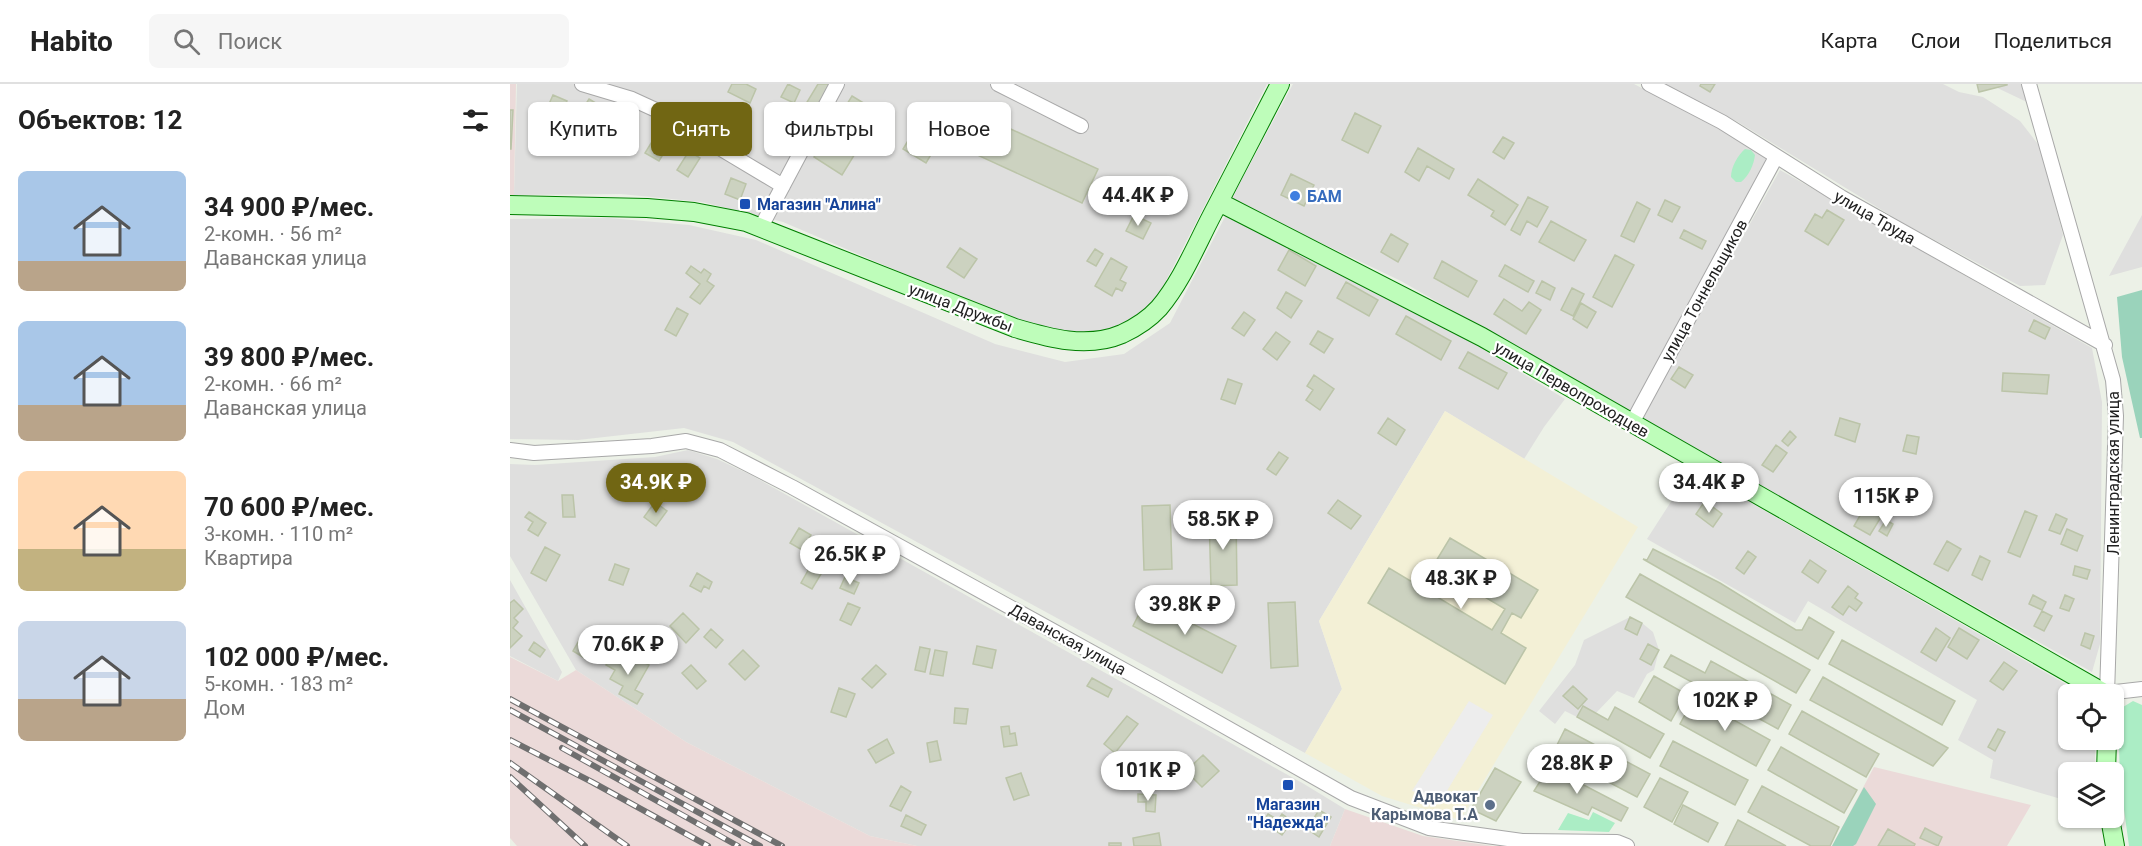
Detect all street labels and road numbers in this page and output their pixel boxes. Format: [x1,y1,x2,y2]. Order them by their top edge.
street label: улица Труда [1831,187,1919,248]
street label: улица Тоннельщиков [1657,216,1751,365]
street label: улица Дружбы [906,279,1016,336]
street label: улица Первопроходцев [1491,337,1652,441]
street label: Ленинградская улица [2104,391,2123,555]
street label: Даванская улица [1006,600,1129,679]

